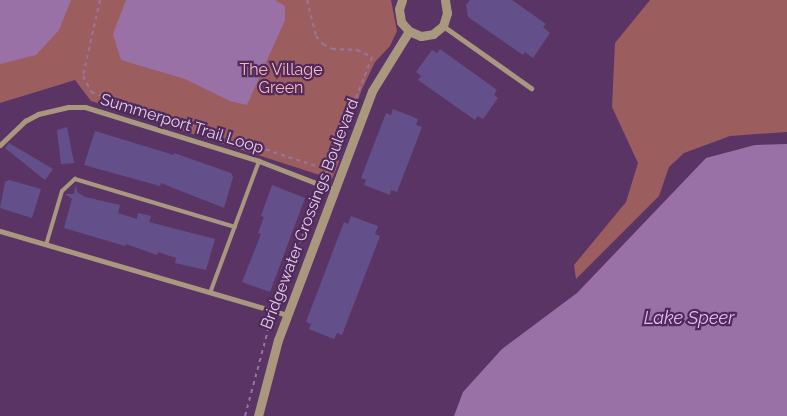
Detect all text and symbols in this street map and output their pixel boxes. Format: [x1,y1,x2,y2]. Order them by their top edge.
park label: The Village Green [239,60,323,98]
street label: Summerport Trail Loop [98,90,266,158]
street label: Bridgewater Crossings Boulevard [257,96,363,332]
water label: Lake Speer [644,307,734,329]

